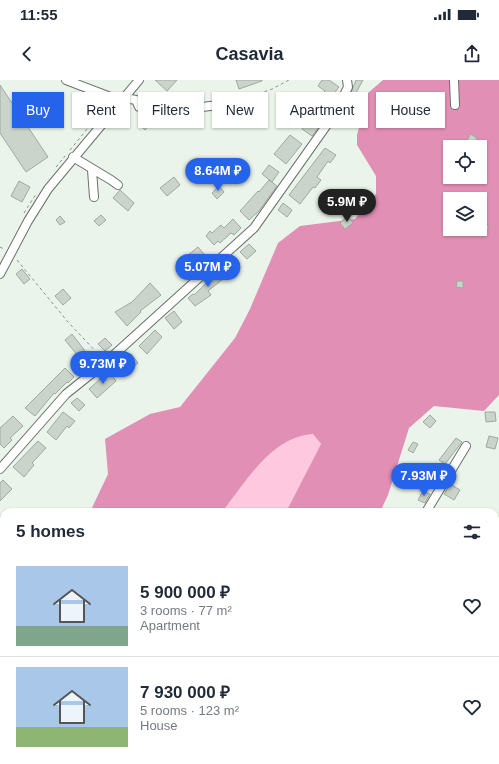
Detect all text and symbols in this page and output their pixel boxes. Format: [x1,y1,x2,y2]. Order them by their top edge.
text: 11:55 [20,6,58,23]
icon: back [16,43,38,65]
icon: share [461,43,483,65]
text: Casavia [215,44,284,64]
chip: Buy [12,92,64,128]
chip: Rent [72,92,130,128]
chip: Filters [138,92,204,128]
chip: New [212,92,268,128]
chip: Apartment [276,92,368,128]
chip: House [376,92,445,128]
map controls [443,140,487,236]
button: locate [443,140,487,184]
pin: 8.64M ₽ [181,158,255,192]
text: 8.64M ₽ [194,163,242,178]
pin: 5.9M ₽ [314,189,380,223]
button: layers [443,192,487,236]
text: 5.9M ₽ [327,194,367,209]
pin: 5.07M ₽ [171,254,245,288]
text: 5.07M ₽ [184,259,232,274]
pin: 9.73M ₽ [66,351,140,385]
text: 9.73M ₽ [79,356,127,371]
pin: 7.93M ₽ [387,463,461,497]
text: 7.93M ₽ [400,468,448,483]
icon: filters [461,521,483,543]
text: 5 homes [16,522,85,541]
icon: home [48,582,96,630]
text: 5 900 000 ₽ [140,583,230,602]
icon: heart [461,595,483,617]
text: 3 rooms · 77 m² [140,603,232,618]
text: Apartment [140,618,200,633]
icon: home [48,683,96,731]
text: 7 930 000 ₽ [140,683,230,702]
icon: heart [461,696,483,718]
text: 5 rooms · 123 m² [140,703,239,718]
text: House [140,718,178,733]

